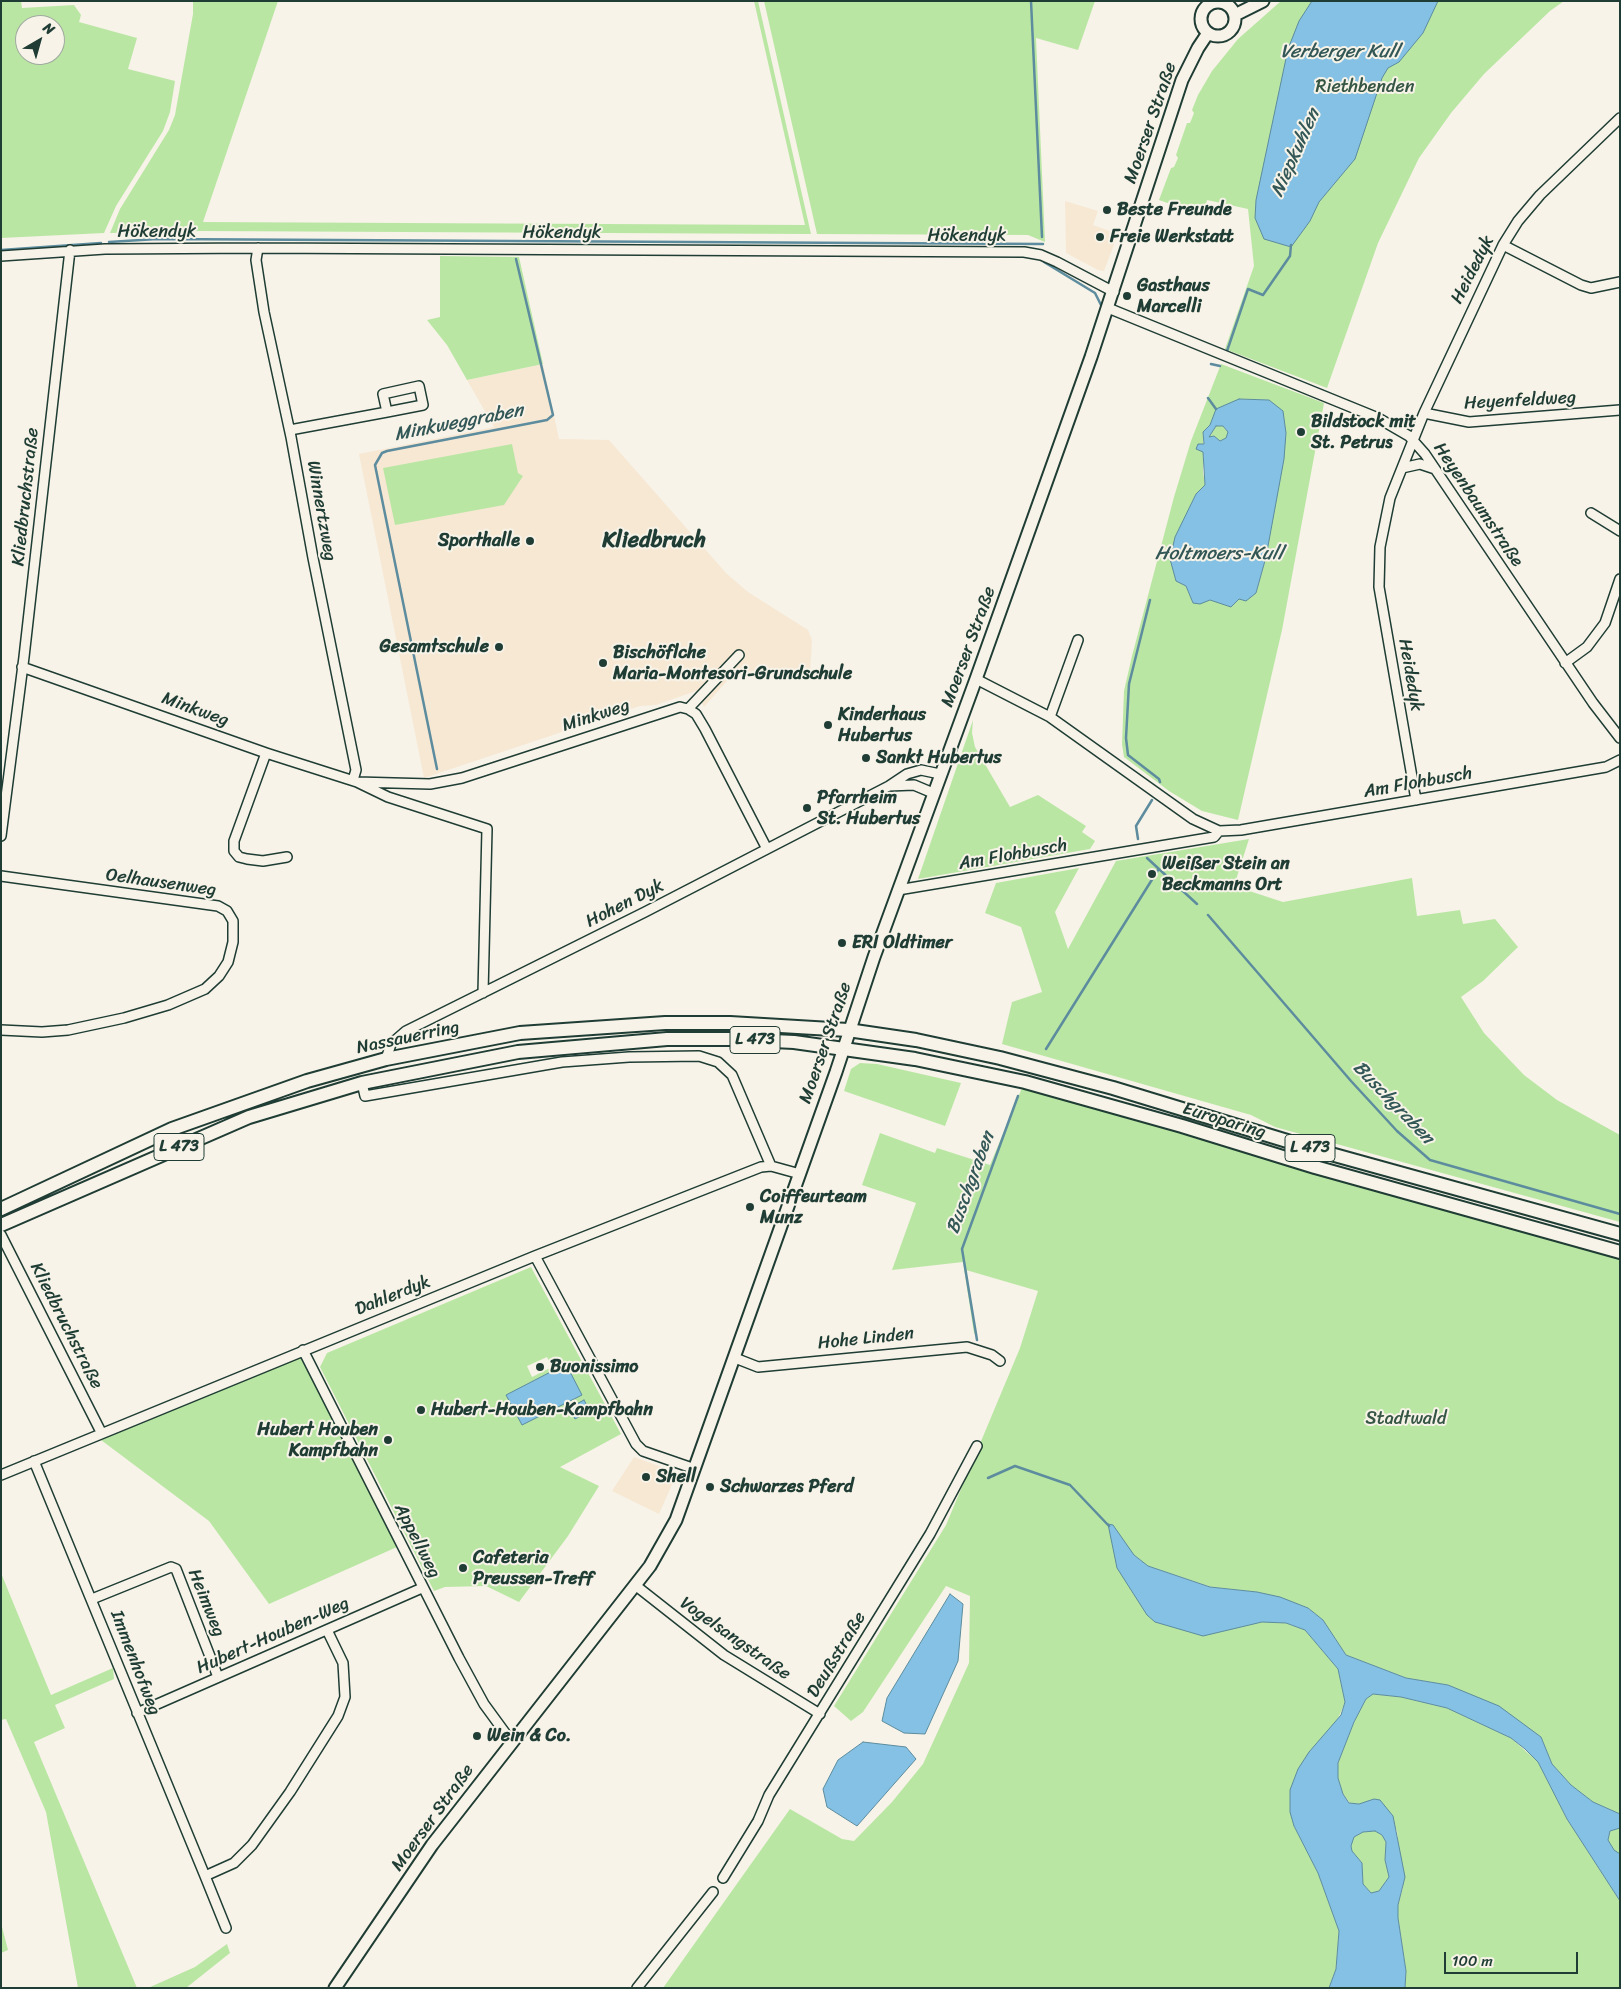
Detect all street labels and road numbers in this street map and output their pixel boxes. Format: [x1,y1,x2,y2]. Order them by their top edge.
street label: Moerser Straße [1120,60,1182,186]
street label: Hökendyk [118,221,196,243]
street label: Hökendyk [523,222,601,244]
street label: Hökendyk [928,225,1006,247]
street label: Heidedyk [1447,232,1499,308]
street label: Heyenfeldweg [1463,387,1577,415]
street label: Kliedbruchstraße [8,427,44,567]
street label: Heyenbaumstraße [1428,439,1528,571]
street label: Winnertzweg [302,459,340,563]
street label: Moerser Straße [937,584,1001,710]
street label: Heidedyk [1393,637,1427,713]
street label: Minkweg [159,688,231,732]
street label: Minkweg [560,695,632,737]
street label: Am Flohbusch [1362,763,1474,803]
street label: Am Flohbusch [957,835,1069,875]
street label: Oelhausenweg [104,865,218,901]
street label: Hohen Dyk [582,875,668,933]
street label: Moerser Straße [795,980,857,1106]
street label: Nassauerring [355,1017,461,1059]
road number: L 473 [730,1026,780,1054]
street label: Europaring [1180,1098,1268,1144]
road number: L 473 [154,1134,204,1160]
road number: L 473 [1285,1134,1335,1162]
street label: Kliedbruchstraße [25,1259,107,1393]
street label: Dahlerdyk [352,1271,434,1321]
street label: Hohe Linden [817,1323,915,1355]
street label: Appellweg [389,1500,445,1582]
street label: Heimweg [183,1566,229,1640]
street label: Hubert-Houben-Weg [193,1593,353,1679]
street label: Vogelsangstraße [675,1593,795,1685]
street label: Immenhofweg [105,1608,165,1718]
street label: Deußstraße [803,1608,871,1702]
street label: Moerser Straße [387,1760,479,1876]

